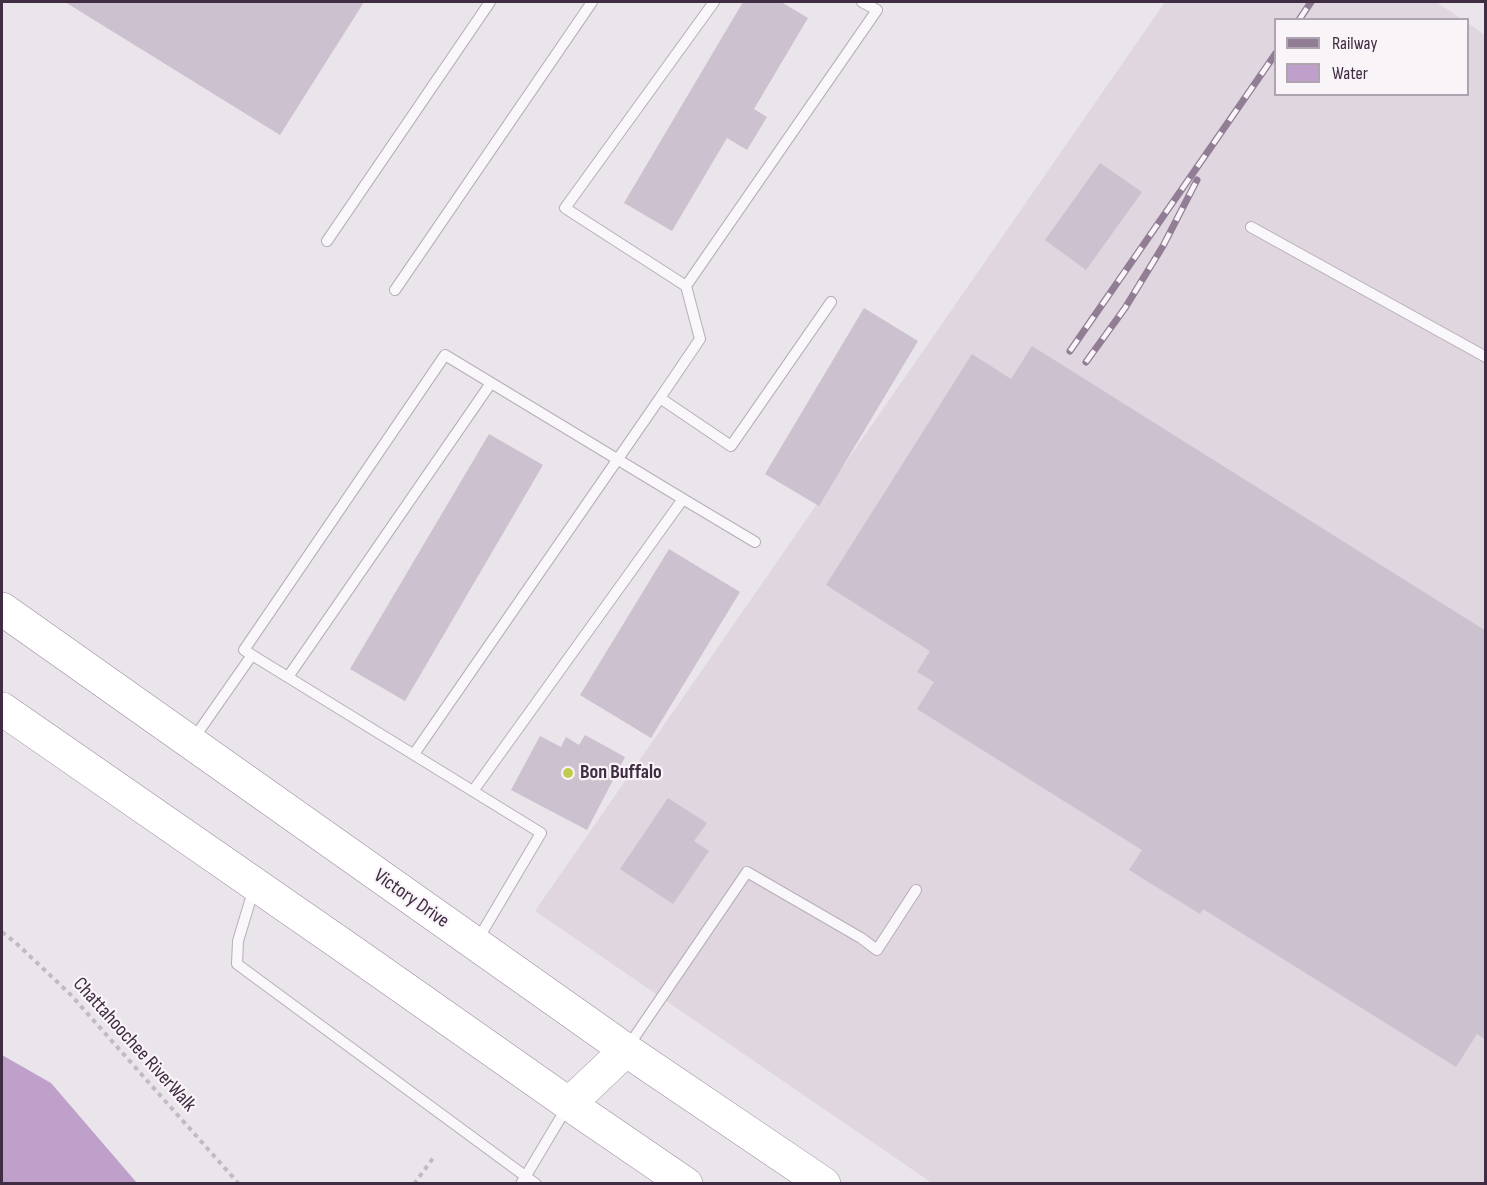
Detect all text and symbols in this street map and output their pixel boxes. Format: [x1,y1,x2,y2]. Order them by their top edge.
legend [1274,18,1469,96]
text: Railway [1332,33,1377,54]
text: Water [1332,63,1368,84]
place label: Bon Buffalo [580,761,662,785]
marker: Bon Buffalo [561,766,575,780]
street label: Victory Drive [369,864,453,934]
street label: Chattahoochee RiverWalk [67,973,201,1117]

